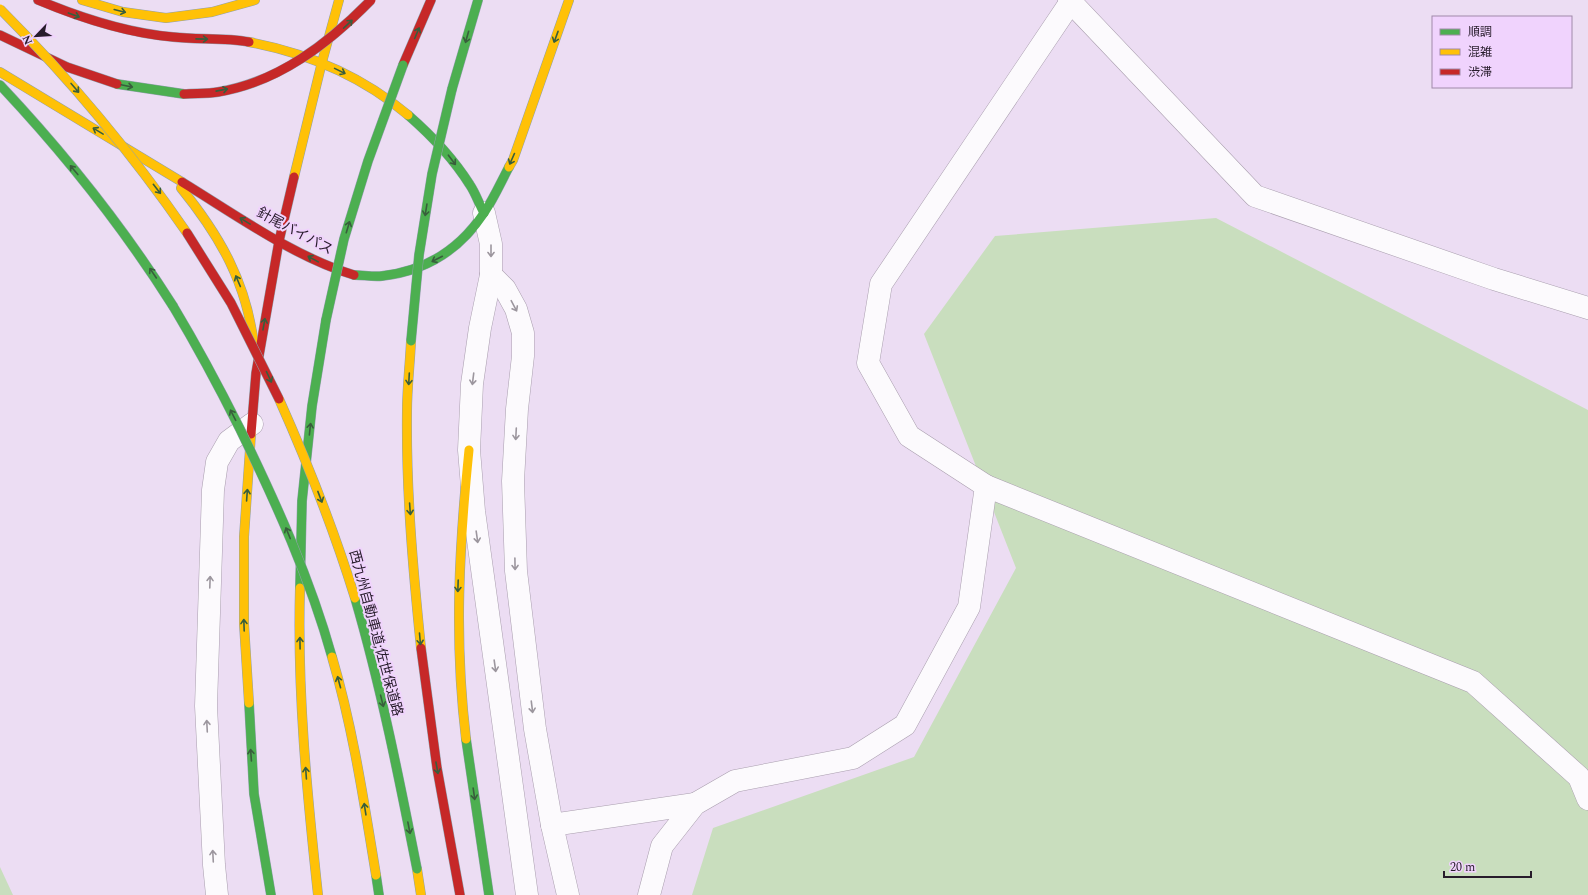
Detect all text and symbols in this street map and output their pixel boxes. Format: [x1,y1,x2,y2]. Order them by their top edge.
one-way arrow [113,8,126,15]
one-way arrow [68,12,81,19]
north arrow [16,16,56,56]
legend [1432,16,1572,88]
one-way arrow [343,19,353,29]
text: 順調 [1468,23,1492,42]
one-way arrow [413,27,421,39]
one-way arrow [552,30,560,42]
one-way arrow [463,31,470,44]
text: N [18,32,37,48]
one-way arrow [195,35,208,42]
text: 混雑 [1468,43,1492,62]
text: 渋滞 [1468,63,1492,82]
one-way arrow [334,68,346,75]
one-way arrow [71,82,80,93]
one-way arrow [120,82,133,90]
one-way arrow [216,86,229,94]
one-way arrow [92,127,104,135]
one-way arrow [508,153,515,165]
one-way arrow [448,154,456,165]
one-way arrow [70,164,79,175]
one-way arrow [152,183,161,194]
street label: 針尾バイパス [253,202,337,260]
one-way arrow [422,203,430,216]
one-way arrow [239,216,251,224]
one-way arrow [345,221,352,234]
one-way arrow [487,244,495,257]
one-way arrow [307,255,319,263]
one-way arrow [431,256,443,263]
one-way arrow [148,267,156,279]
one-way arrow [234,275,241,287]
one-way arrow [511,300,518,312]
one-way arrow [260,318,268,331]
one-way arrow [265,371,273,383]
one-way arrow [469,372,477,385]
one-way arrow [406,373,413,386]
one-way arrow [229,409,236,421]
one-way arrow [306,423,314,436]
one-way arrow [512,427,519,440]
one-way arrow [243,489,250,502]
one-way arrow [316,490,324,502]
one-way arrow [406,502,413,515]
one-way arrow [284,527,292,539]
one-way arrow [473,530,481,543]
street label: 西九州自動車道;佐世保道路 [344,547,408,719]
one-way arrow [512,557,519,570]
one-way arrow [206,576,214,589]
one-way arrow [454,579,462,592]
one-way arrow [240,619,248,632]
one-way arrow [416,632,424,645]
one-way arrow [296,637,304,650]
one-way arrow [491,659,499,672]
one-way arrow [335,676,342,689]
one-way arrow [378,695,386,708]
one-way arrow [529,700,536,713]
one-way arrow [203,720,211,733]
one-way arrow [248,749,255,762]
one-way arrow [433,761,441,774]
one-way arrow [303,767,310,780]
one-way arrow [470,787,478,800]
one-way arrow [361,803,369,816]
one-way arrow [405,822,413,835]
one-way arrow [210,850,217,863]
scale bar [1444,853,1531,879]
text: 20 m [1450,858,1475,877]

